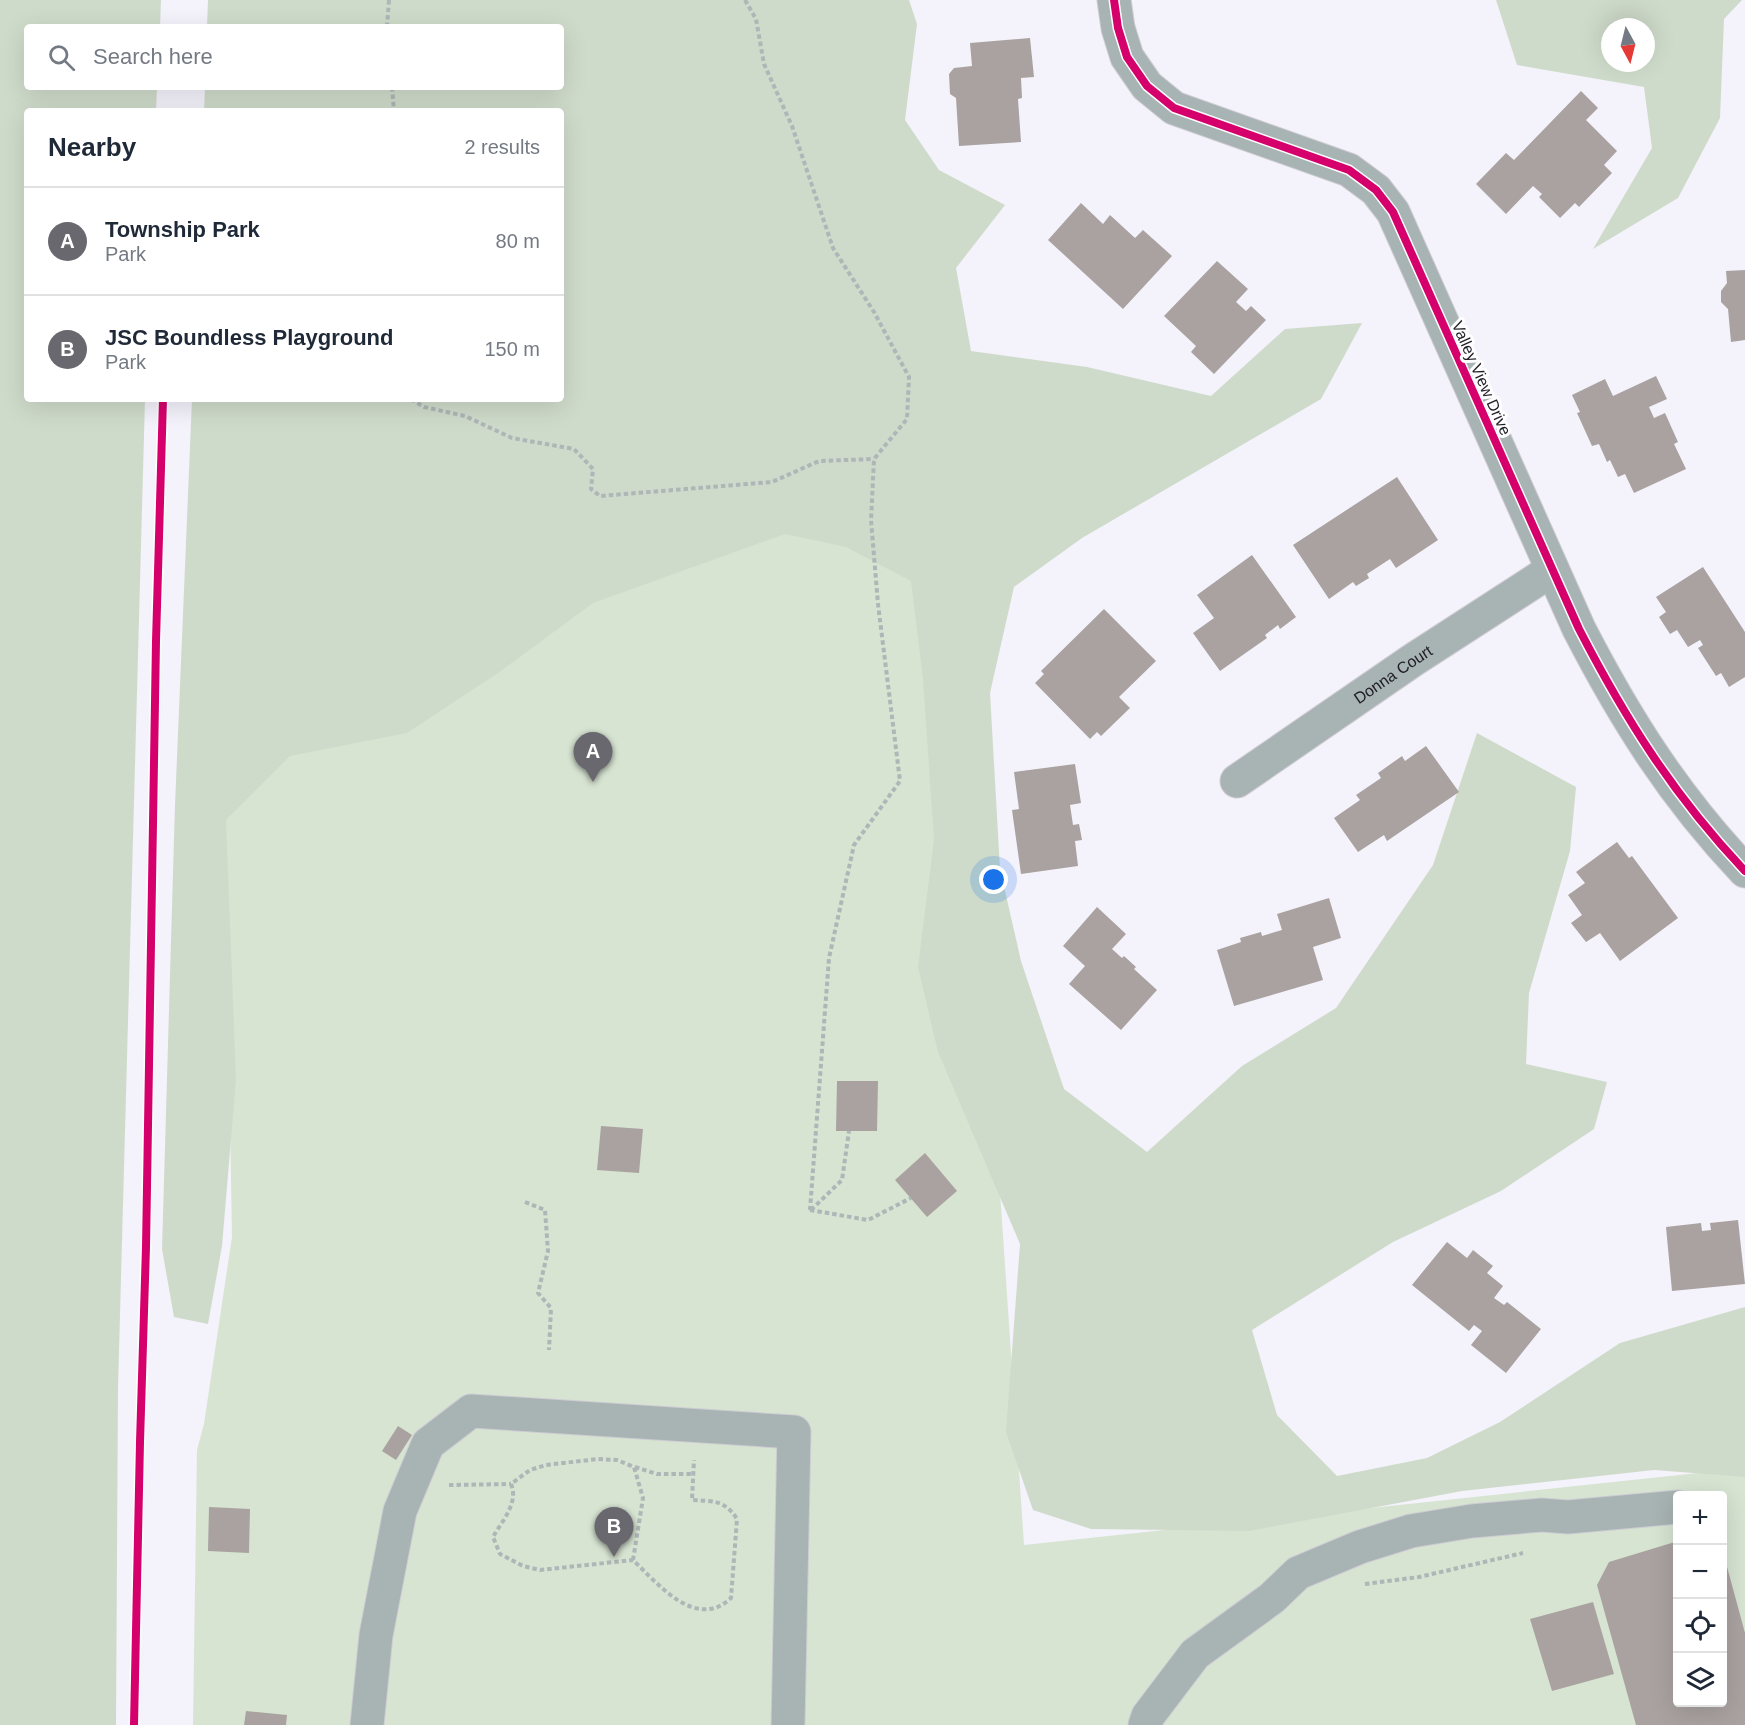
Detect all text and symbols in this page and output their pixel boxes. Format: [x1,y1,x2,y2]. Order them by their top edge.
north arrow [1601,18,1655,72]
search box [24,24,564,90]
icon: search [45,41,78,74]
text: Search here [93,44,213,69]
text: Nearby [48,132,136,162]
text: 2 results [464,136,540,158]
text: Township Park [105,217,260,242]
text: A [60,230,75,252]
text: 80 m [496,230,540,252]
text: Park [105,243,146,265]
street label: Valley View Drive [1449,319,1514,438]
text: JSC Boundless Playground [105,325,394,350]
text: B [60,338,75,360]
text: 150 m [484,338,540,360]
text: Park [105,351,146,373]
street label: Donna Court [1351,642,1436,707]
pin: A [574,732,612,782]
your location [979,865,1008,894]
map controls [1673,1491,1727,1707]
button: + [1673,1491,1727,1545]
pin: B [594,1508,634,1557]
button: − [1673,1545,1727,1599]
button: locate [1673,1599,1727,1653]
button: layers [1673,1653,1727,1707]

